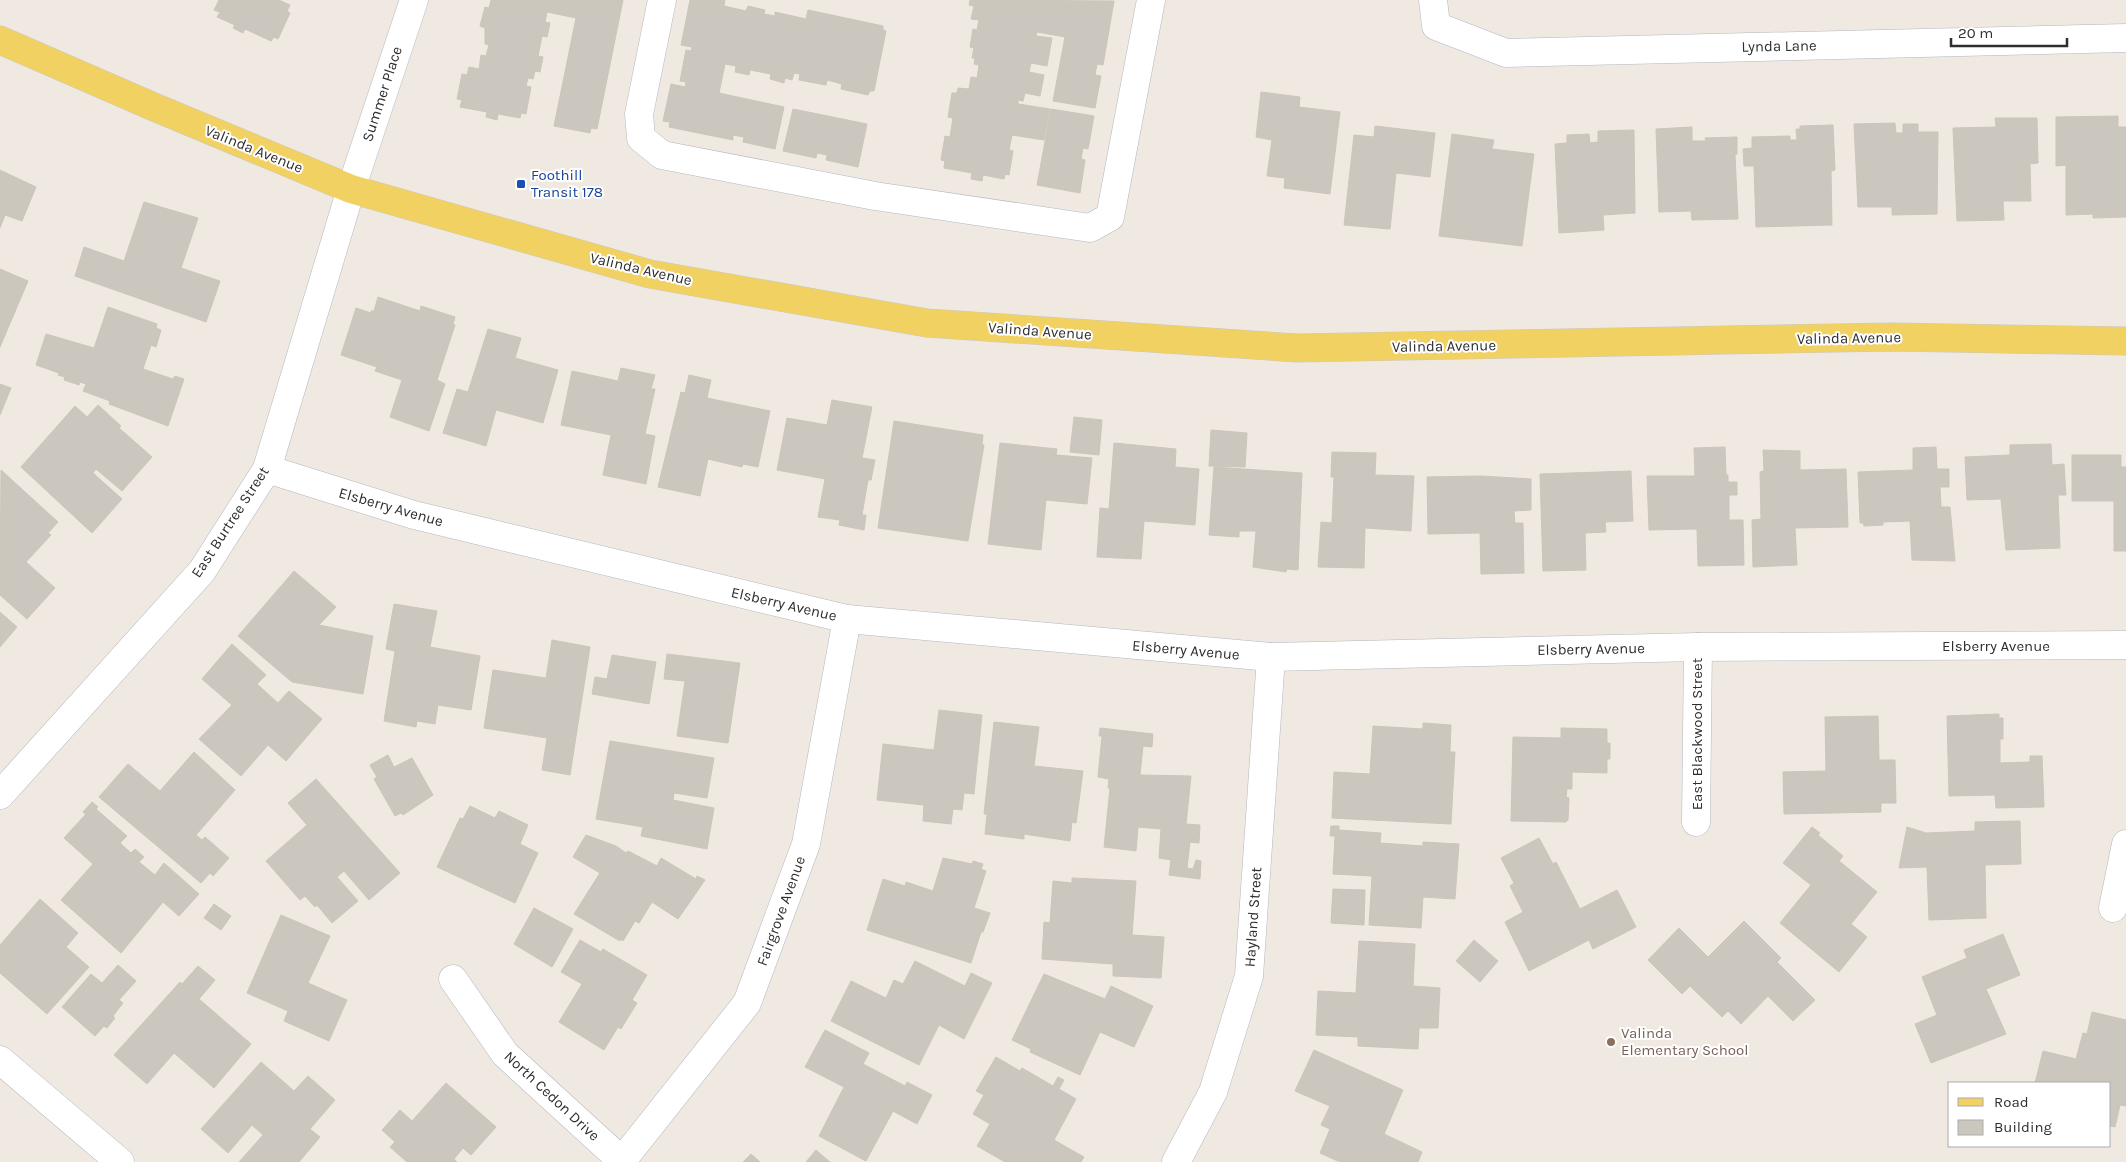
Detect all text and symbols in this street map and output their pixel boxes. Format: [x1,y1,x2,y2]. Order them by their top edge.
scale bar [1951,15,2067,47]
text: 20 m [1958,24,1993,42]
street label: Lynda Lane [1741,36,1817,56]
street label: Summer Place [358,44,406,144]
street label: Valinda Avenue [202,121,306,177]
place label: Foothill Transit 178 [531,166,603,201]
marker: Foothill Transit 178 [515,178,527,190]
street label: Valinda Avenue [588,249,694,289]
street label: Valinda Avenue [987,318,1093,344]
street label: Valinda Avenue [1797,328,1901,348]
street label: Valinda Avenue [1392,336,1496,356]
street label: East Burtree Street [187,463,273,581]
street label: Elsberry Avenue [337,483,445,531]
street label: Elsberry Avenue [729,583,839,625]
street label: Elsberry Avenue [1131,636,1241,664]
street label: Elsberry Avenue [1942,637,2050,655]
street label: Elsberry Avenue [1537,639,1645,659]
street label: East Blackwood Street [1688,657,1706,810]
street label: Fairgrove Avenue [753,854,809,968]
street label: Hayland Street [1241,866,1266,968]
place label: Valinda Elementary School [1621,1024,1748,1059]
marker: Valinda Elementary School [1605,1036,1617,1048]
street label: North Cedon Drive [501,1047,603,1145]
legend [1948,1082,2111,1147]
text: Road [1994,1093,2029,1111]
text: Building [1994,1118,2052,1136]

